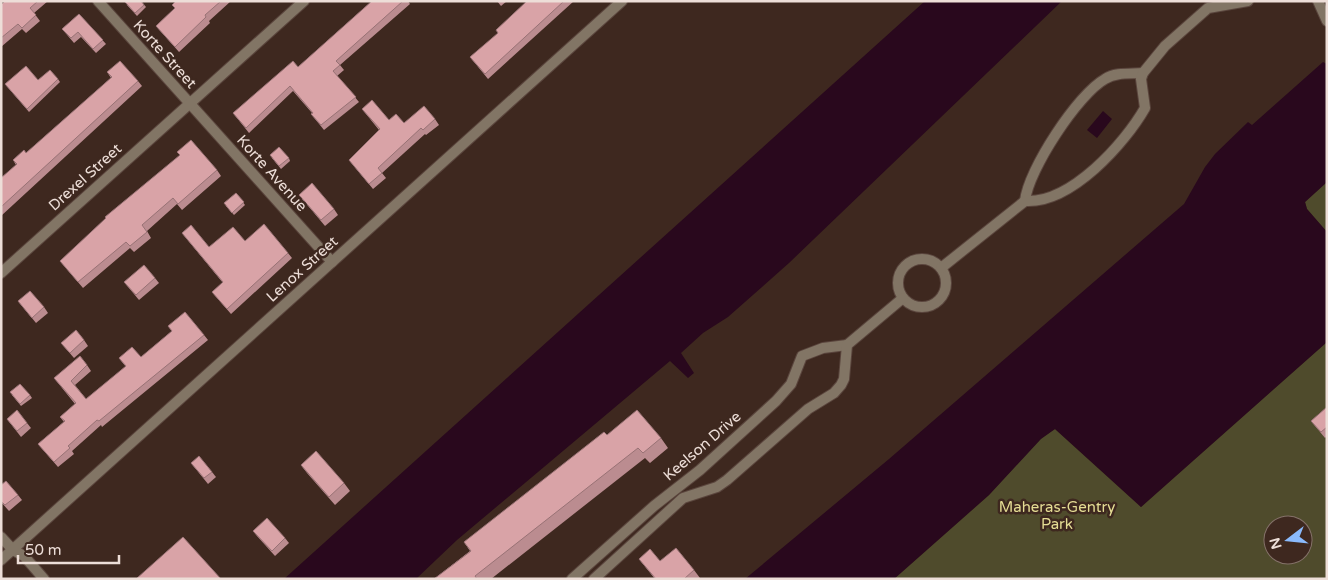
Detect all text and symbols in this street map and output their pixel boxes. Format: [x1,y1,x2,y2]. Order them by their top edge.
street label: Korte Street [130,16,201,92]
street label: Korte Avenue [233,131,311,215]
street label: Drexel Street [45,139,125,214]
street label: Lenox Street [263,232,342,306]
street label: Keelson Drive [659,407,745,485]
park label: Maheras-Gentry Park [999,498,1115,533]
north arrow [1263,515,1313,565]
scale bar [18,532,119,564]
text: N [1266,536,1286,551]
text: 50 m [25,541,62,559]

